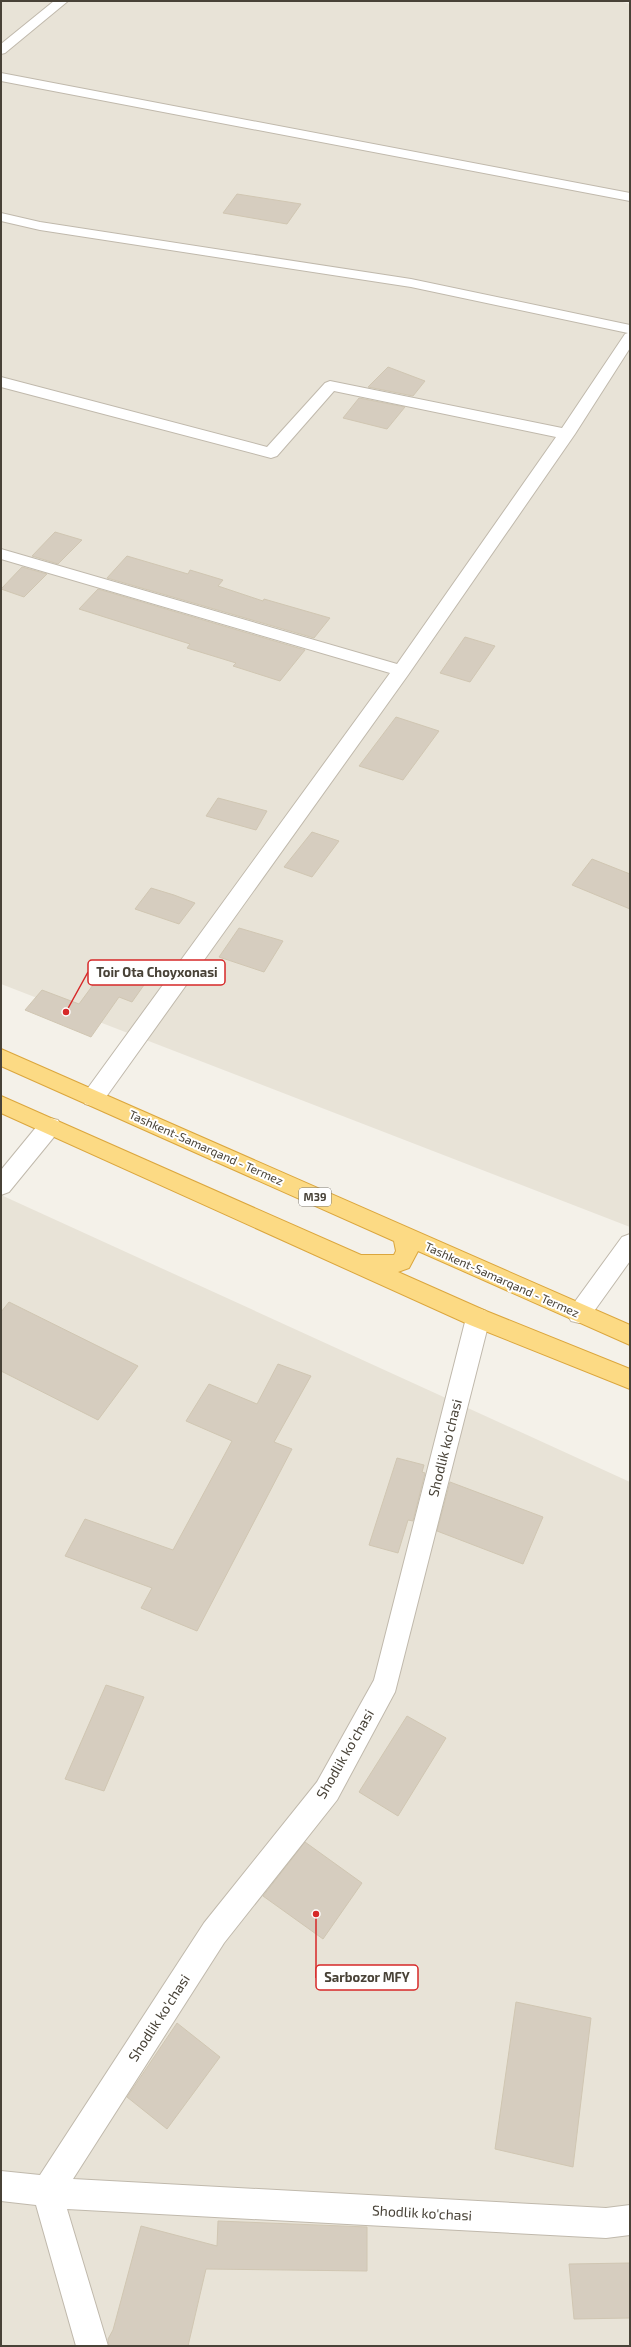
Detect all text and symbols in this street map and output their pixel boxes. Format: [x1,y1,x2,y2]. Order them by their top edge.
callout: Toir Ota Choyxonasi [88,960,225,985]
text: Toir Ota Choyxonasi [96,964,218,980]
street label: Tashkent-Samarqand - Termez [127,1107,286,1188]
road number: M39 [299,1188,331,1206]
street label: Tashkent-Samarqand - Termez [423,1239,582,1320]
street label: Shodlik ko'chasi [424,1397,465,1499]
street label: Shodlik ko'chasi [312,1706,377,1801]
callout: Sarbozor MFY [316,1965,418,1990]
text: Sarbozor MFY [324,1969,410,1985]
street label: Shodlik ko'chasi [124,1971,193,2064]
street label: Shodlik ko'chasi [372,2201,473,2224]

